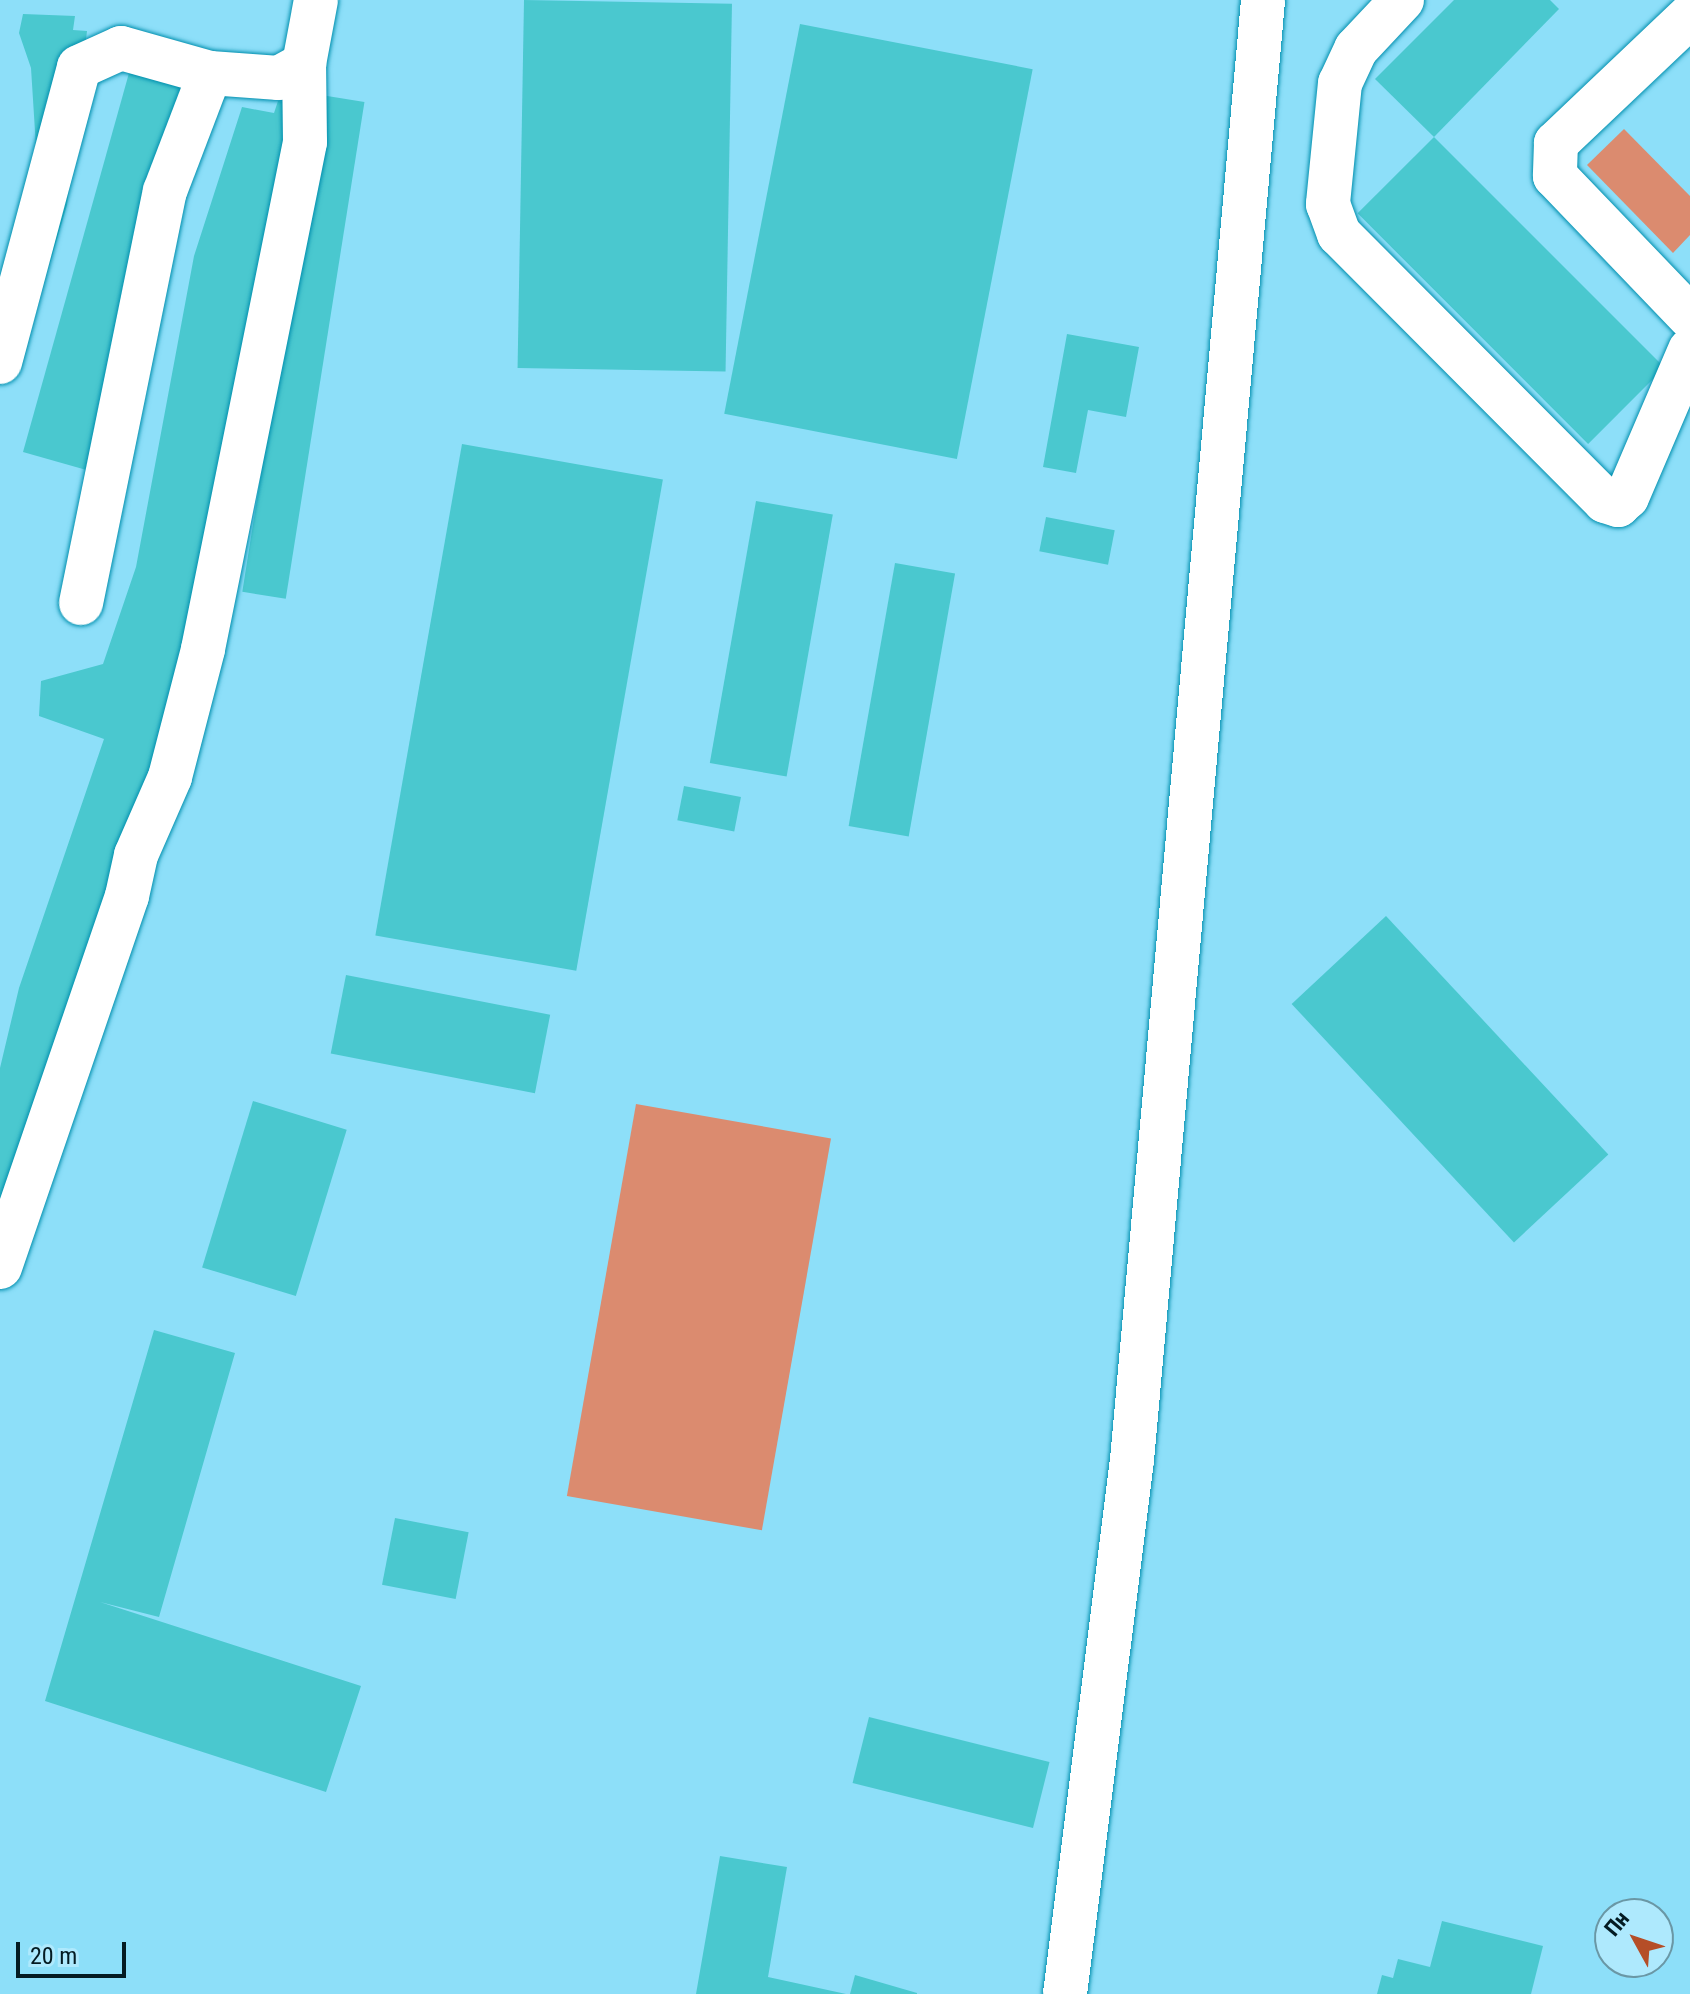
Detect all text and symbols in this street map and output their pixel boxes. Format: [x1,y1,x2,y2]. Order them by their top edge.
north arrow [1594,1898,1674,1978]
text: Пн [1599,1906,1634,1941]
scale bar [20,1926,130,1976]
text: 20 m [30,1942,77,1970]

